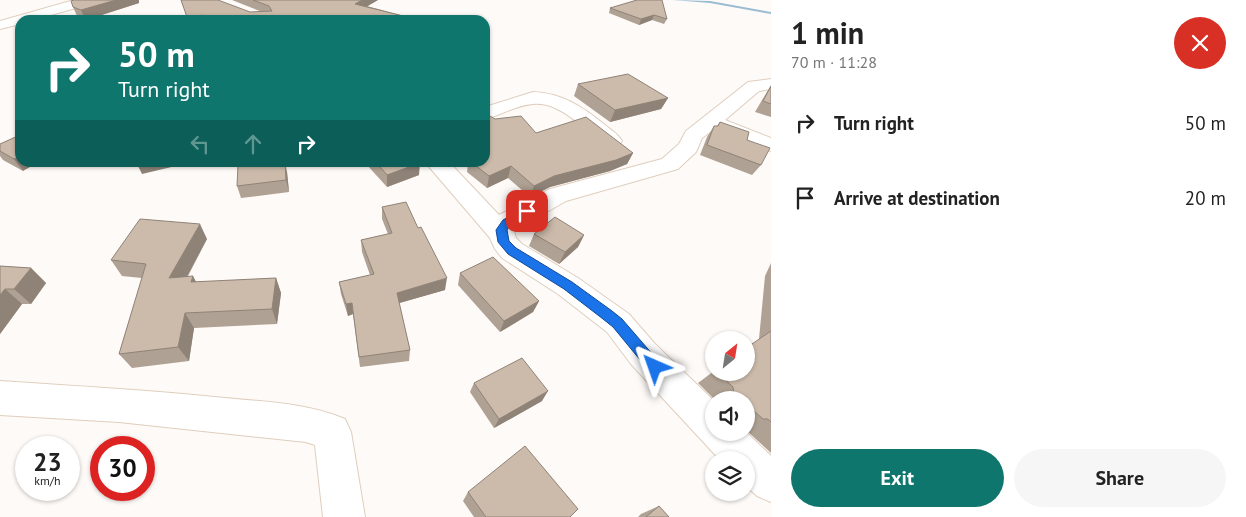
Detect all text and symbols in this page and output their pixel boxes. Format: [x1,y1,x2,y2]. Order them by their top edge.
text: 1 min [791,13,864,52]
button: close [1174,17,1226,69]
text: 50 m [118,31,195,77]
icon: right [35,35,100,100]
text: 70 m · 11:28 [791,52,877,72]
text: Turn right [118,75,210,103]
icon: right [791,109,819,137]
text: Turn right [834,111,914,135]
text: 50 m [1185,111,1226,135]
icon: left [186,130,214,158]
icon: ahead [239,130,267,158]
icon: right [292,130,320,158]
icon: arrive [791,184,819,212]
text: Arrive at destination [834,186,1000,210]
text: 20 m [1185,186,1226,210]
pin [506,190,548,232]
icon: arrive [513,197,541,225]
north arrow [705,331,755,381]
map controls [705,331,755,501]
position arrow [628,340,680,392]
button: sound [705,391,755,441]
speed limit sign: 30 [90,436,155,501]
text: 23 [33,446,62,478]
button: Exit [791,449,1004,507]
button: Share [1014,449,1226,507]
button: layers [705,451,755,501]
text: km/h [34,473,61,488]

